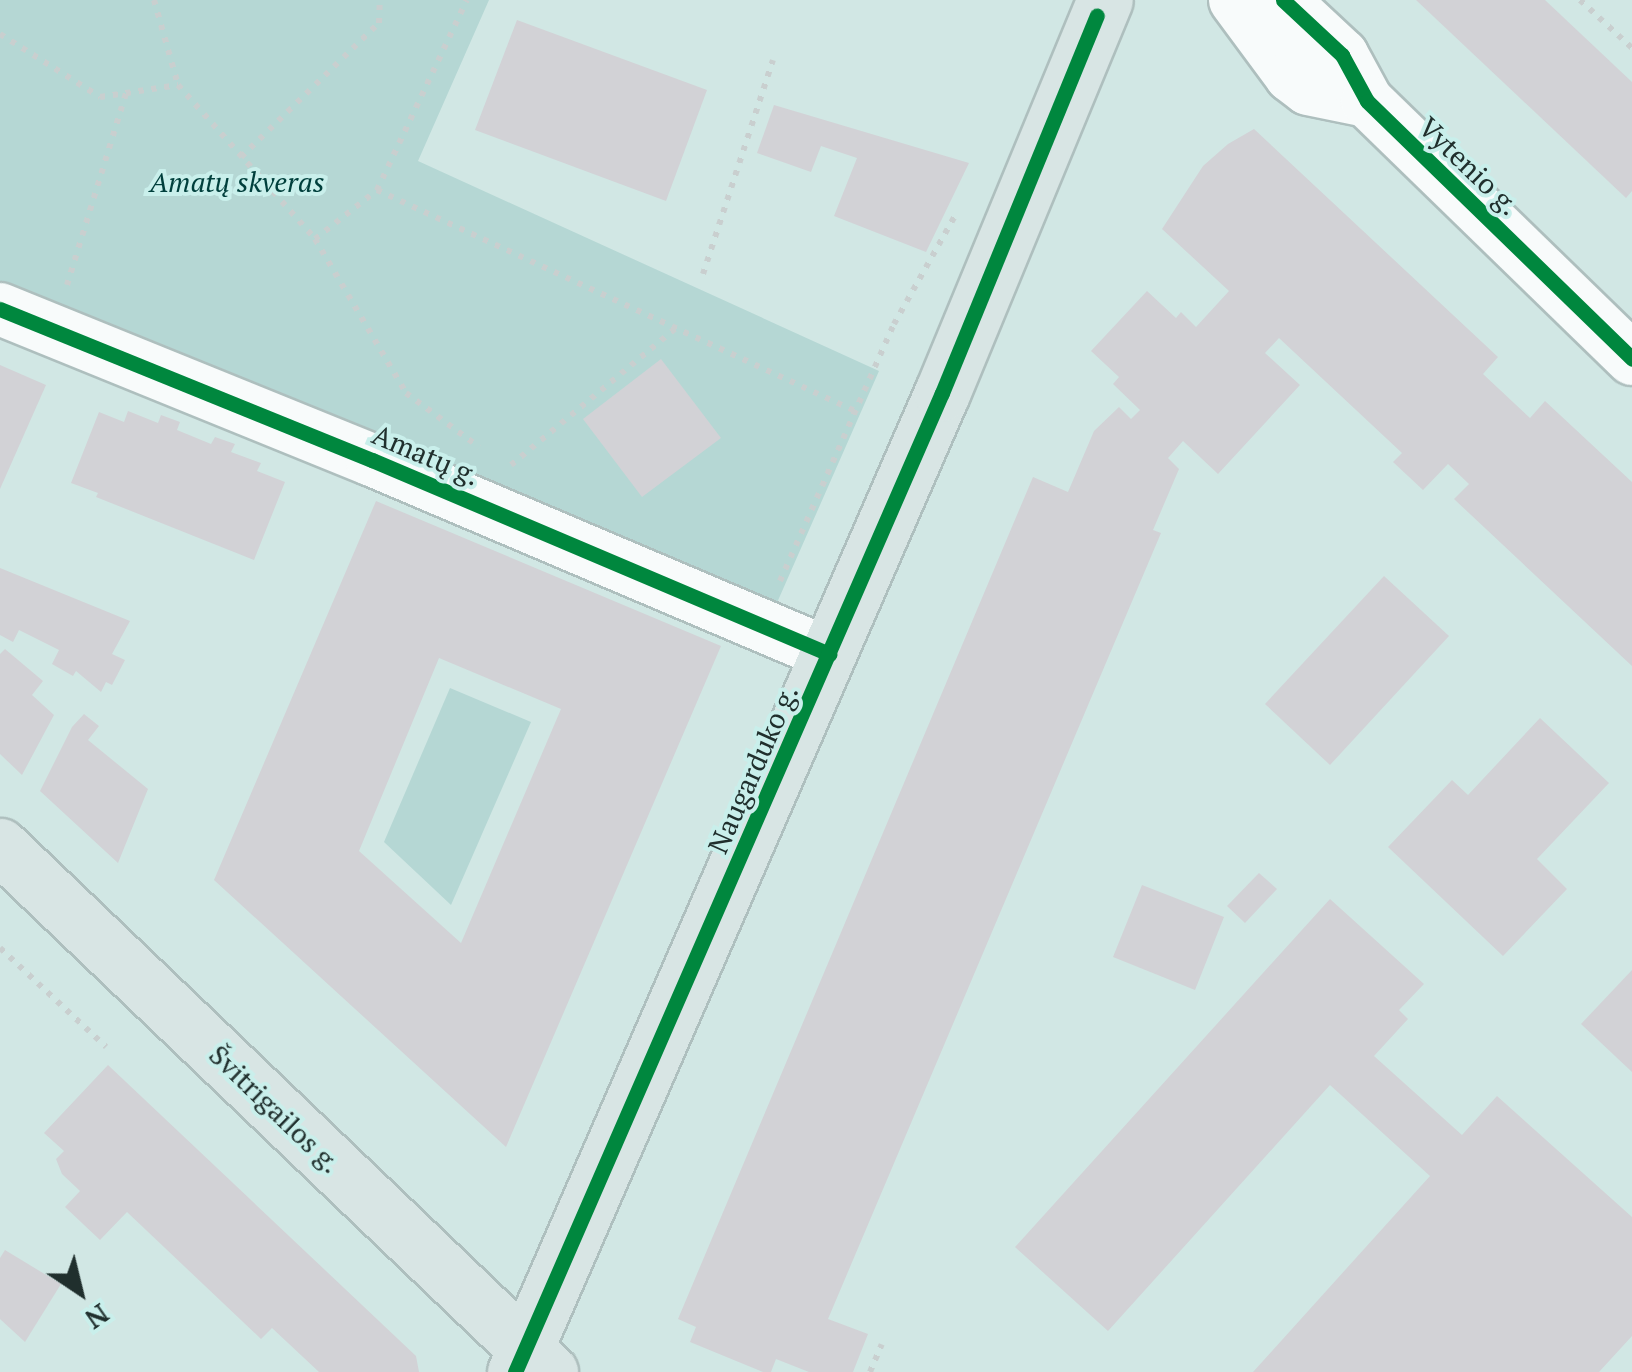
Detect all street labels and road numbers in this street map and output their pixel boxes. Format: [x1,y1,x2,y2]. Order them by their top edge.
street label: Vytenio g. [1412,110,1526,222]
street label: Amatų g. [367,417,485,493]
street label: Naugarduko g. [701,680,805,858]
street label: Švitrigailos g. [202,1038,348,1180]

